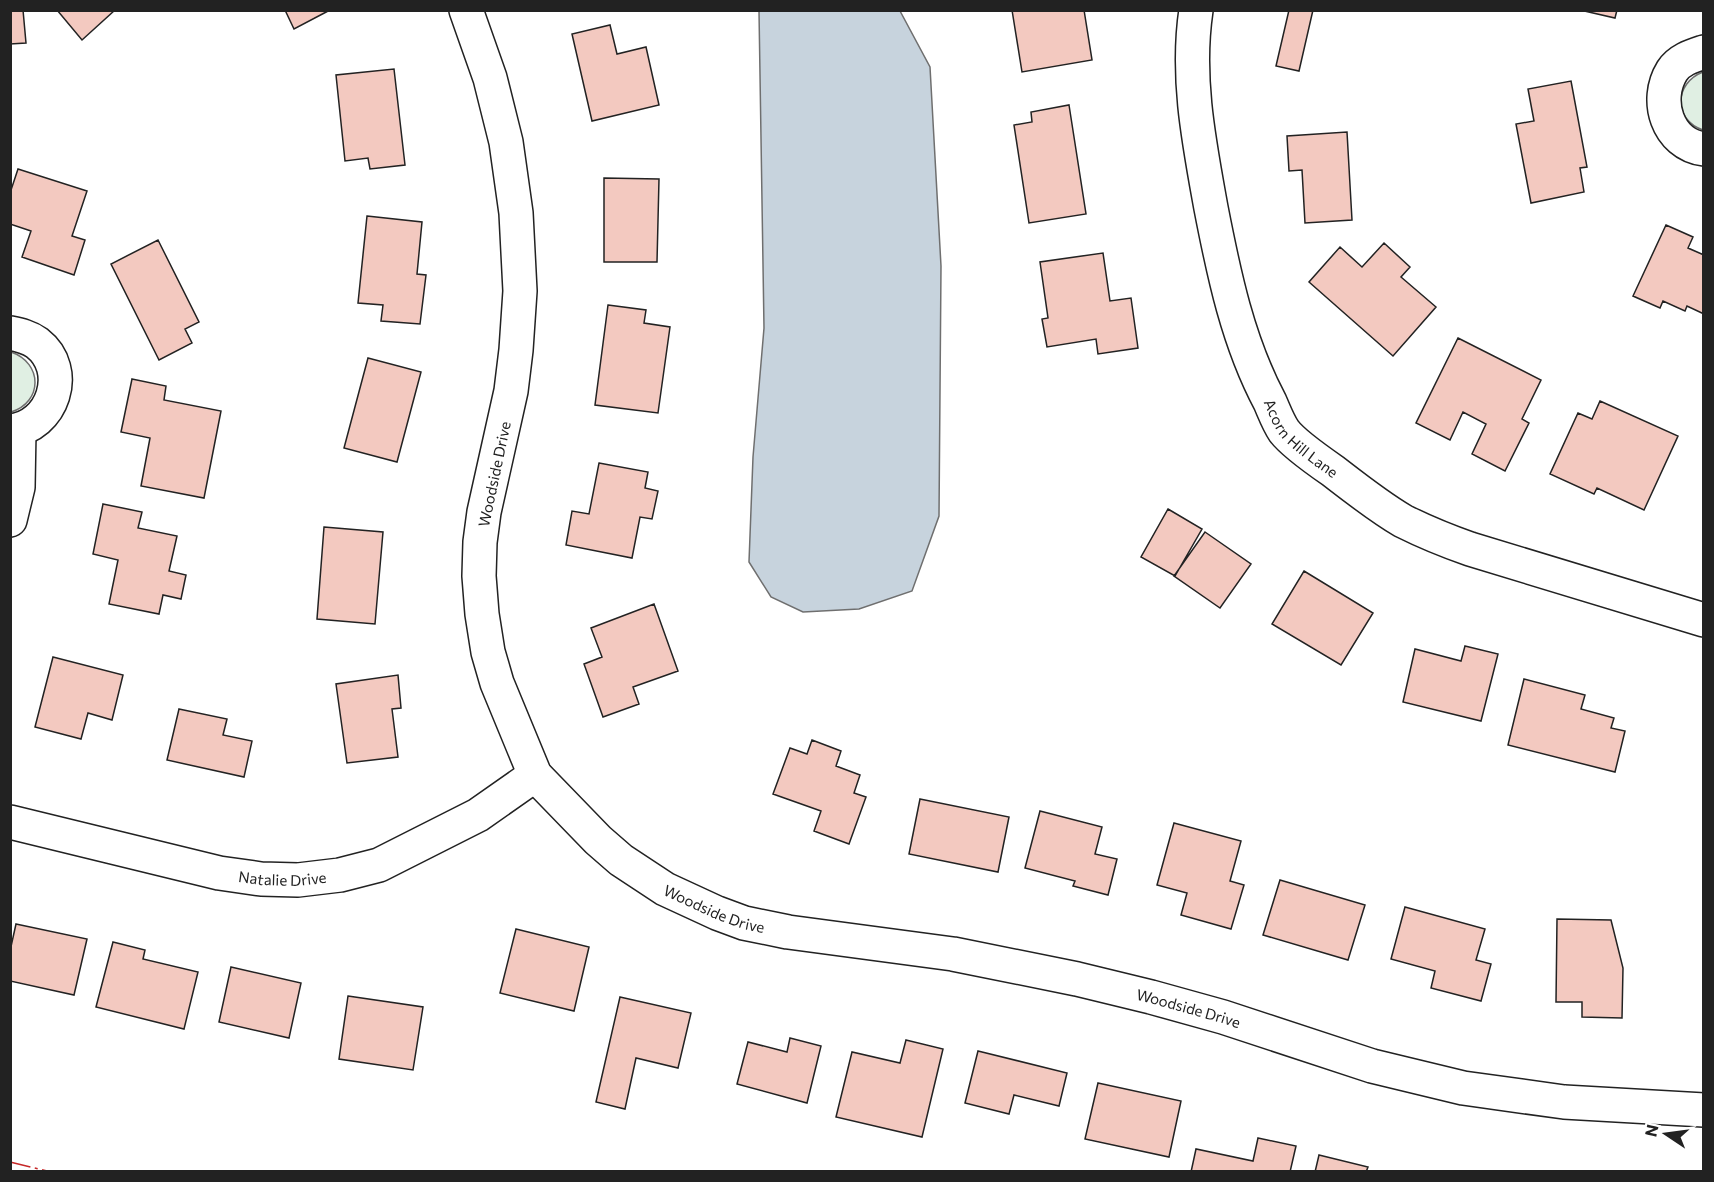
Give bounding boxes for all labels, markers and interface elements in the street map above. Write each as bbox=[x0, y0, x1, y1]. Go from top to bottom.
street label: Acorn Hill Lane bbox=[1261, 396, 1342, 481]
street label: Woodside Drive bbox=[474, 420, 514, 528]
street label: Natalie Drive bbox=[237, 867, 327, 889]
street label: Woodside Drive bbox=[661, 881, 766, 936]
street label: Woodside Drive bbox=[1135, 985, 1243, 1031]
north arrow bbox=[1636, 1104, 1696, 1164]
text: N bbox=[1640, 1123, 1662, 1138]

